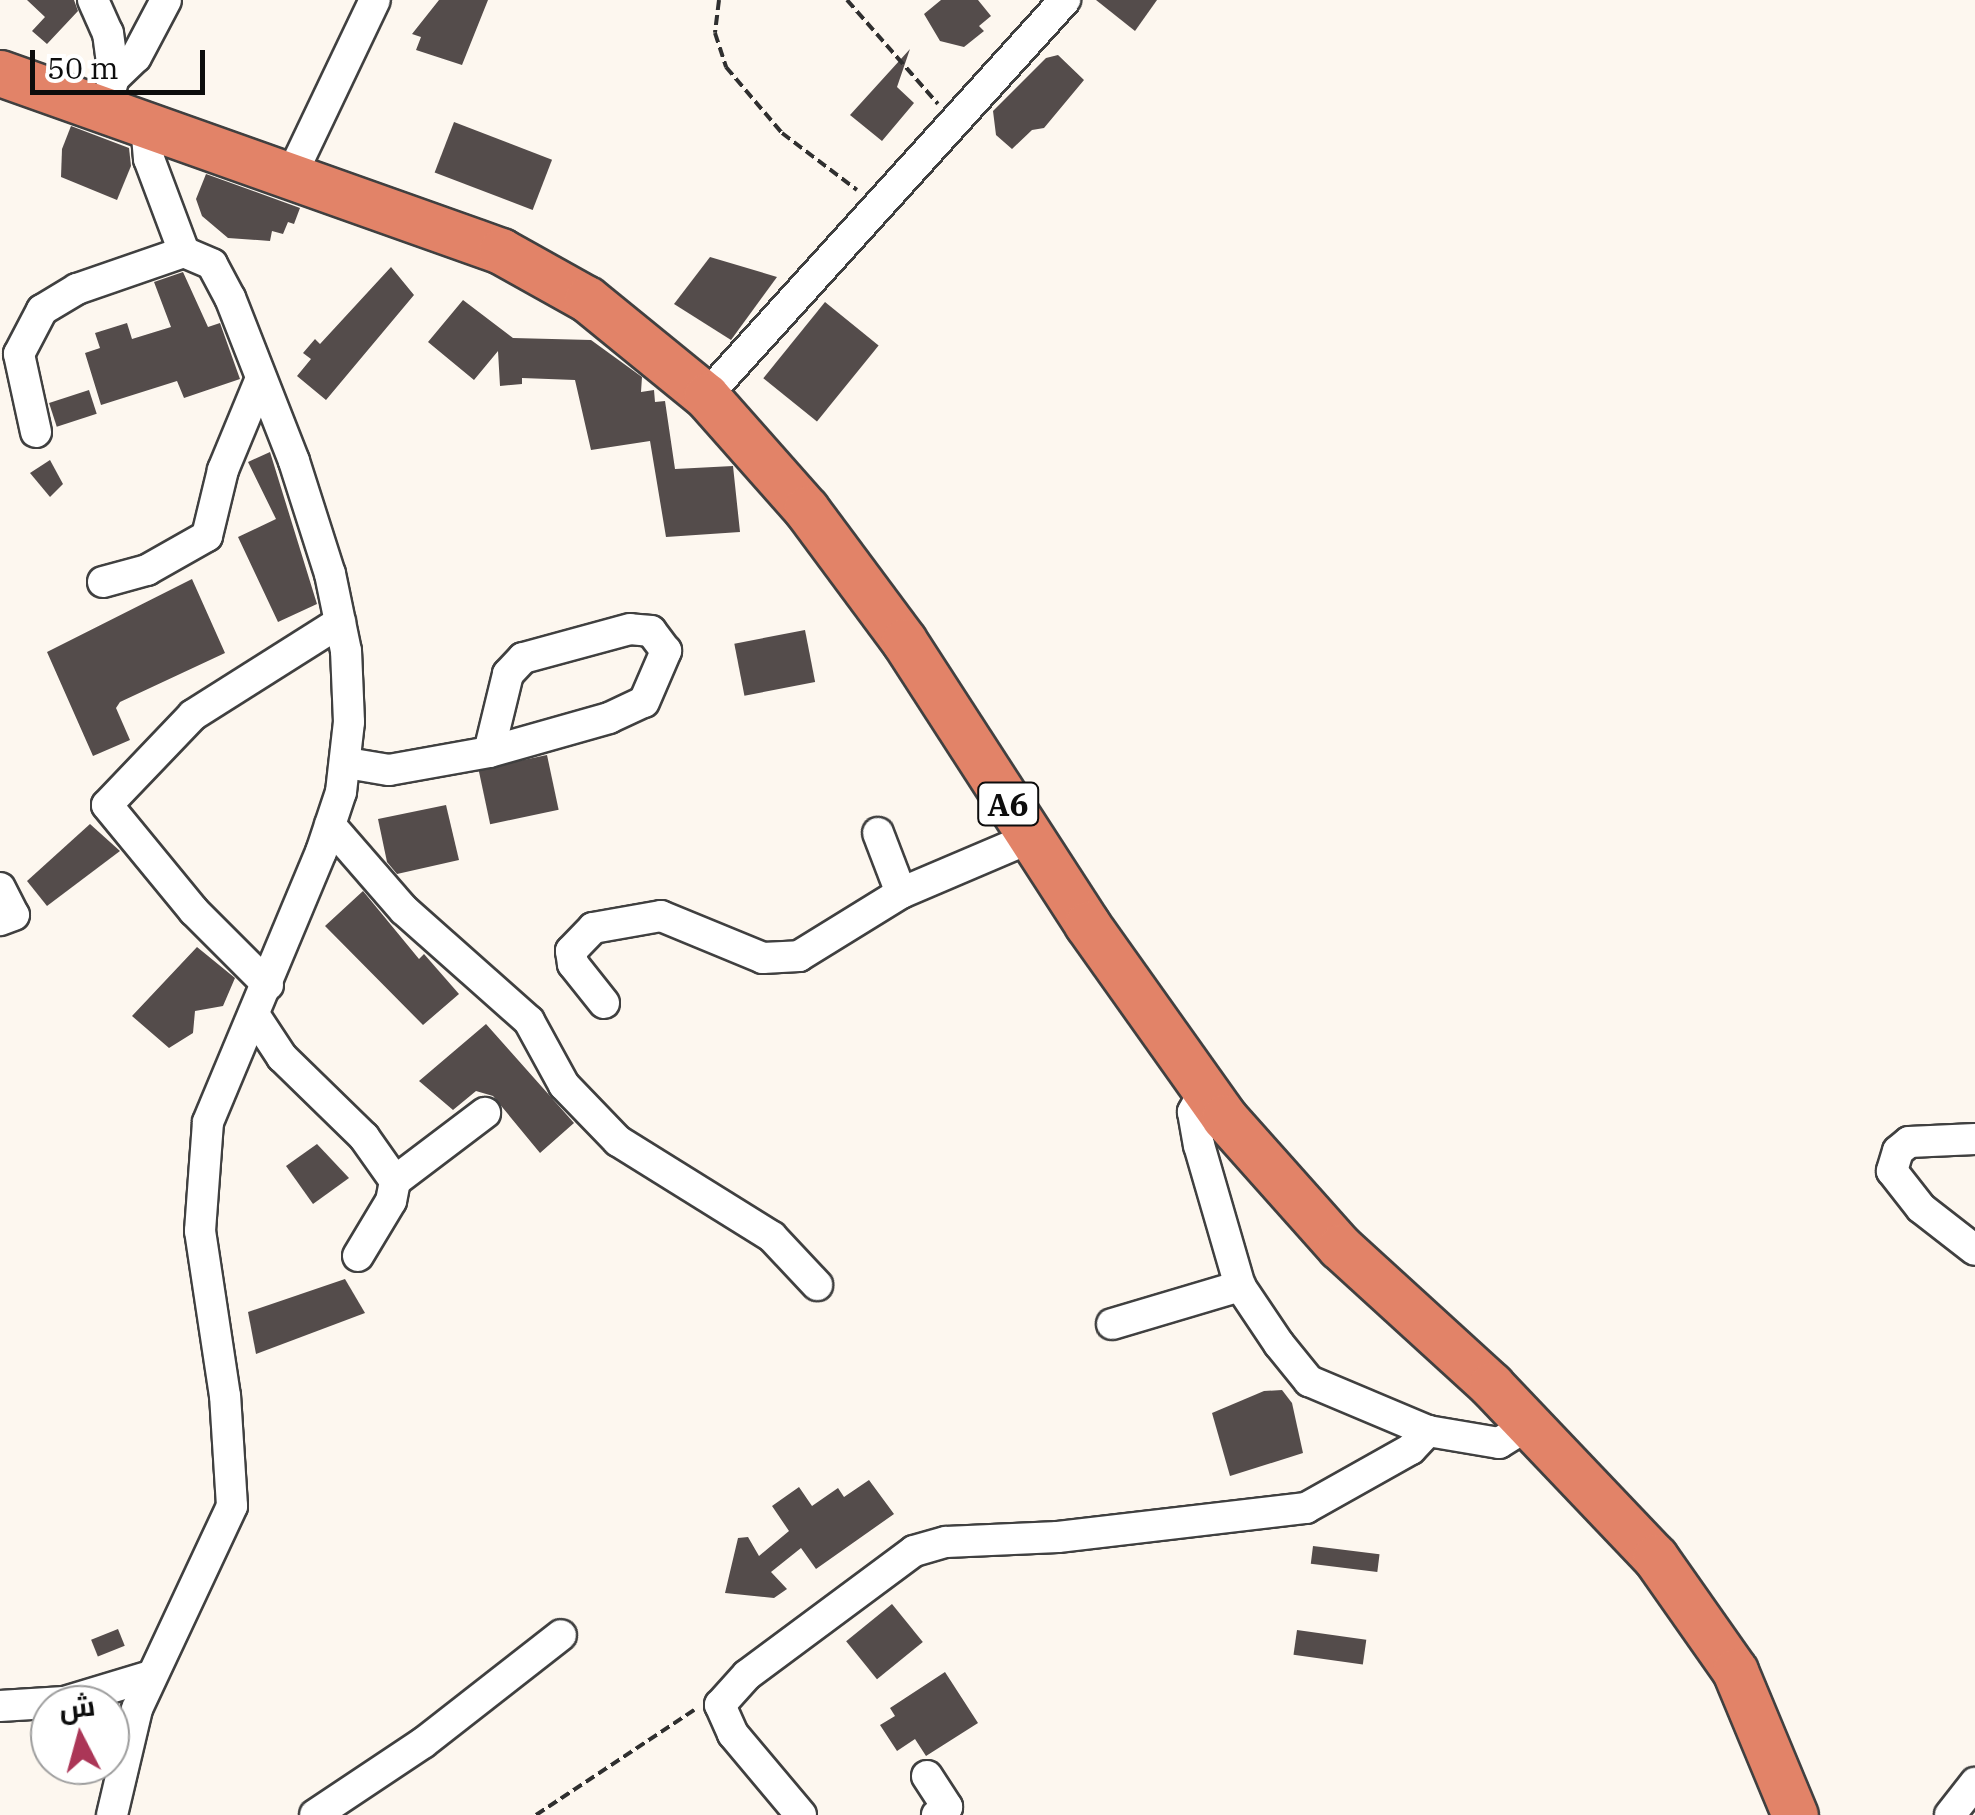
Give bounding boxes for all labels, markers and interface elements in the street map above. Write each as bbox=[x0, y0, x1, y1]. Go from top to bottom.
scale bar bbox=[35, 30, 210, 92]
text: 50 m bbox=[47, 48, 119, 87]
road number: A6 bbox=[976, 777, 1040, 831]
north arrow bbox=[30, 1685, 130, 1785]
text: ش bbox=[57, 1686, 97, 1727]

